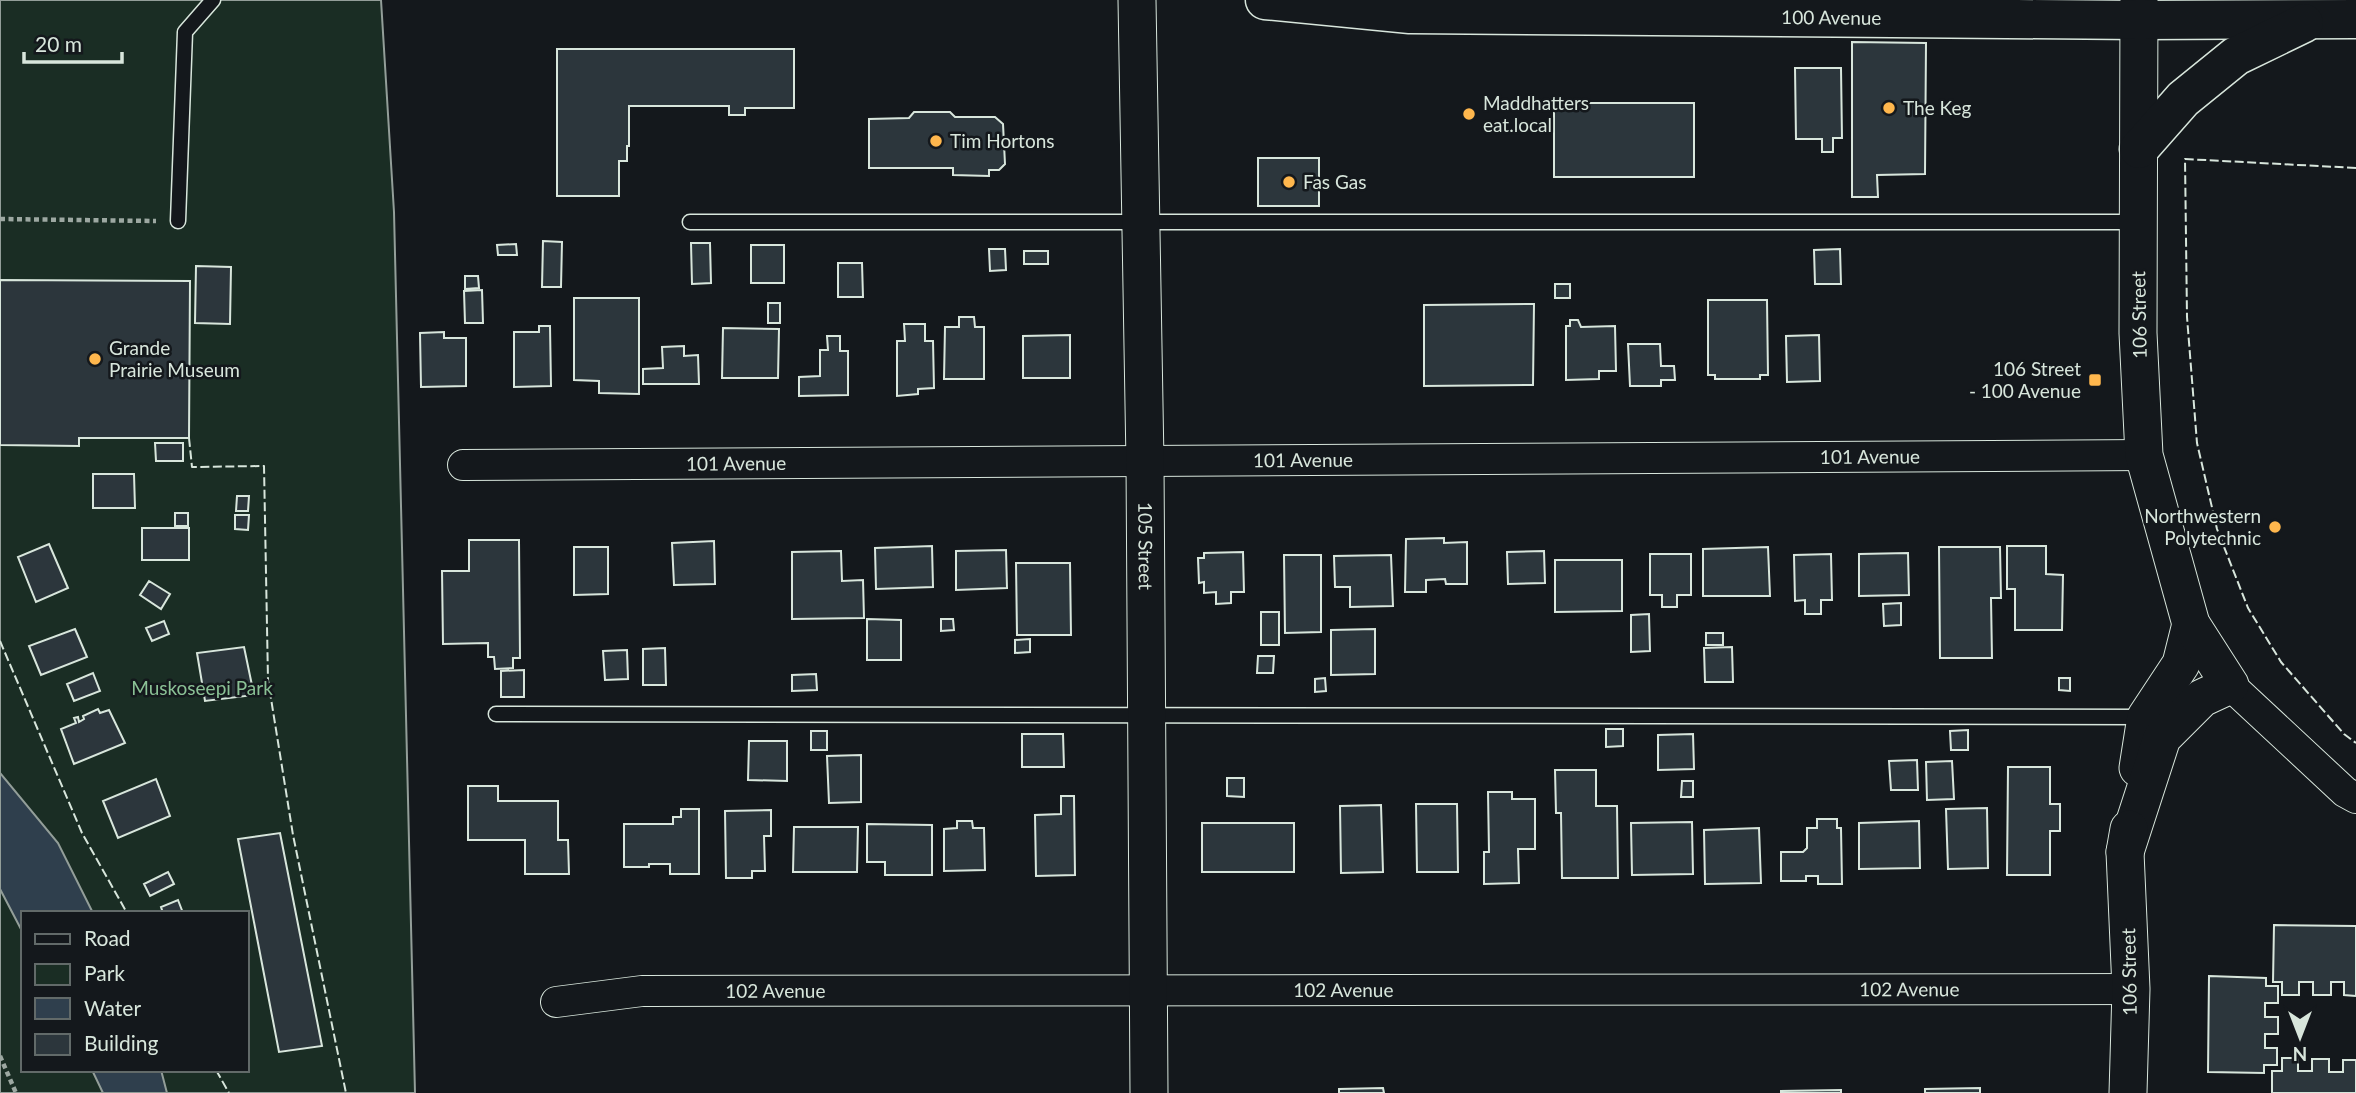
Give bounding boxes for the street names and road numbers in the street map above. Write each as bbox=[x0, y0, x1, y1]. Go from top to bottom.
street label: 100 Avenue bbox=[1781, 5, 1882, 29]
street label: 106 Street bbox=[2126, 271, 2151, 359]
street label: 101 Avenue bbox=[1820, 444, 1920, 468]
street label: 101 Avenue bbox=[1253, 448, 1353, 471]
street label: 101 Avenue bbox=[686, 451, 786, 475]
street label: 105 Street bbox=[1134, 502, 1158, 590]
street label: 106 Street bbox=[2116, 928, 2141, 1016]
street label: 102 Avenue bbox=[1859, 977, 1959, 1000]
street label: 102 Avenue bbox=[1293, 978, 1393, 1001]
street label: 102 Avenue bbox=[725, 979, 825, 1002]

